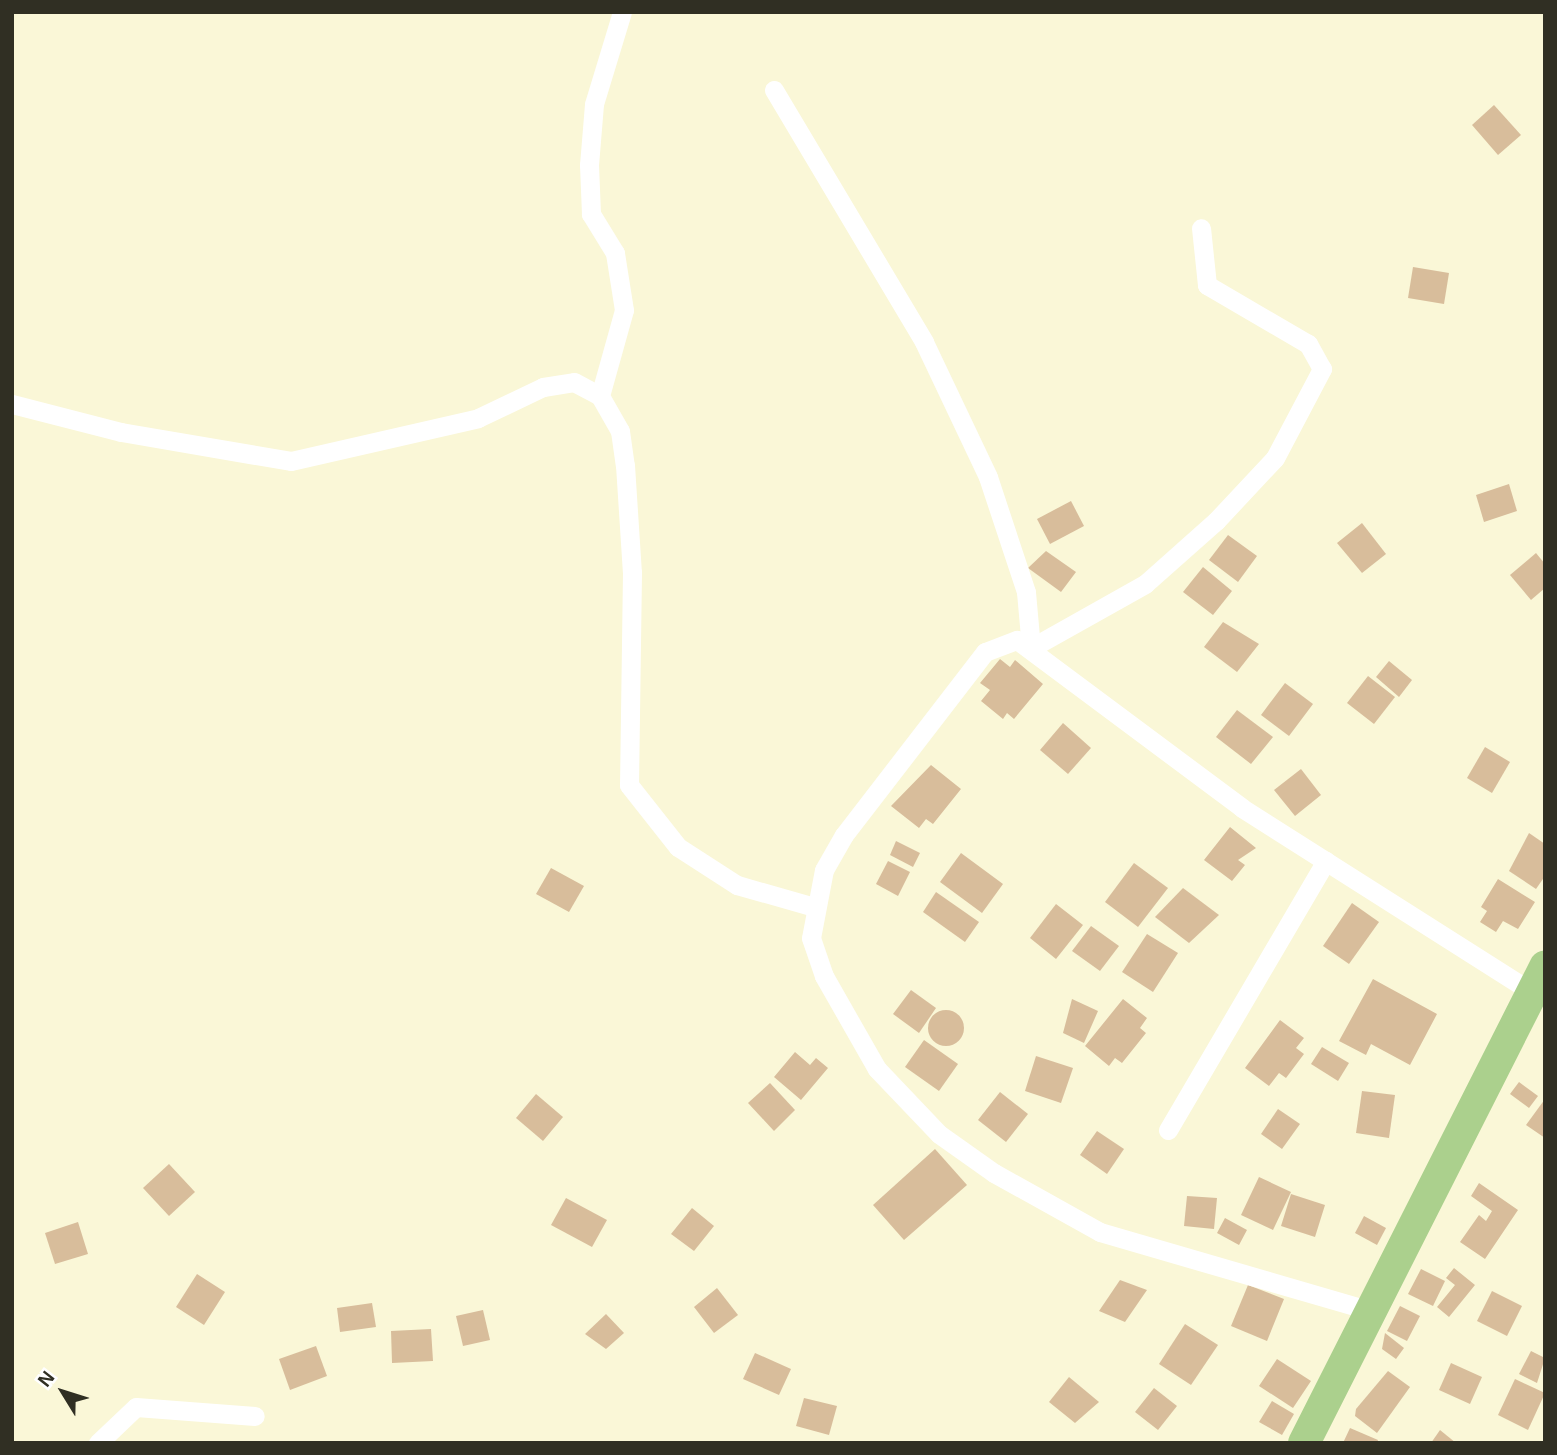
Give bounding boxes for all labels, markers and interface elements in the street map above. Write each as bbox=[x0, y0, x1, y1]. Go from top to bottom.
north arrow bbox=[28, 1357, 98, 1427]
text: N bbox=[34, 1367, 59, 1391]

